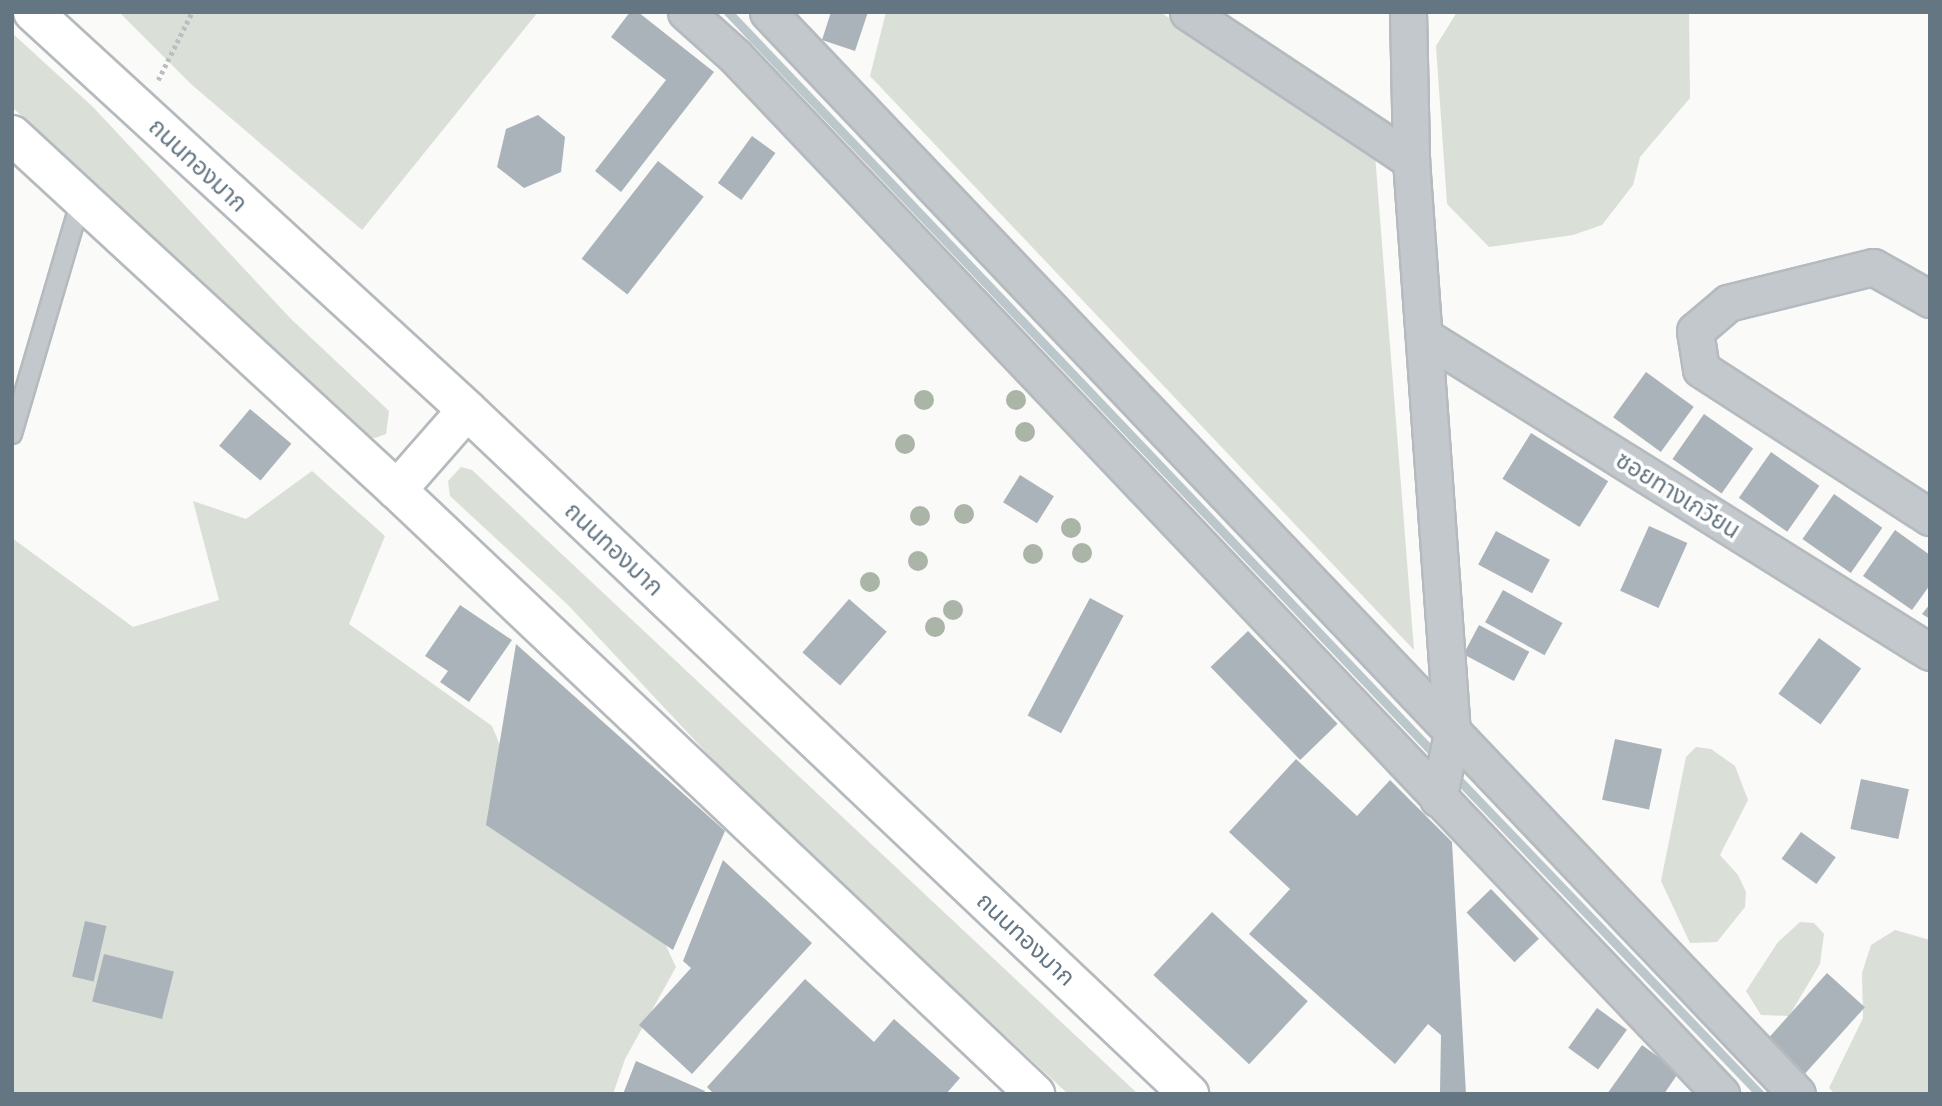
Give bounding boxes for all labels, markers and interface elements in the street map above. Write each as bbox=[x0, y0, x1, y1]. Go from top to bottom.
street label: ถนนทองมาก bbox=[143, 112, 253, 218]
street label: ซอยทางเกวียน bbox=[1611, 445, 1745, 545]
street label: ถนนทองมาก bbox=[559, 496, 669, 602]
street label: ถนนทองมาก bbox=[971, 886, 1081, 992]

